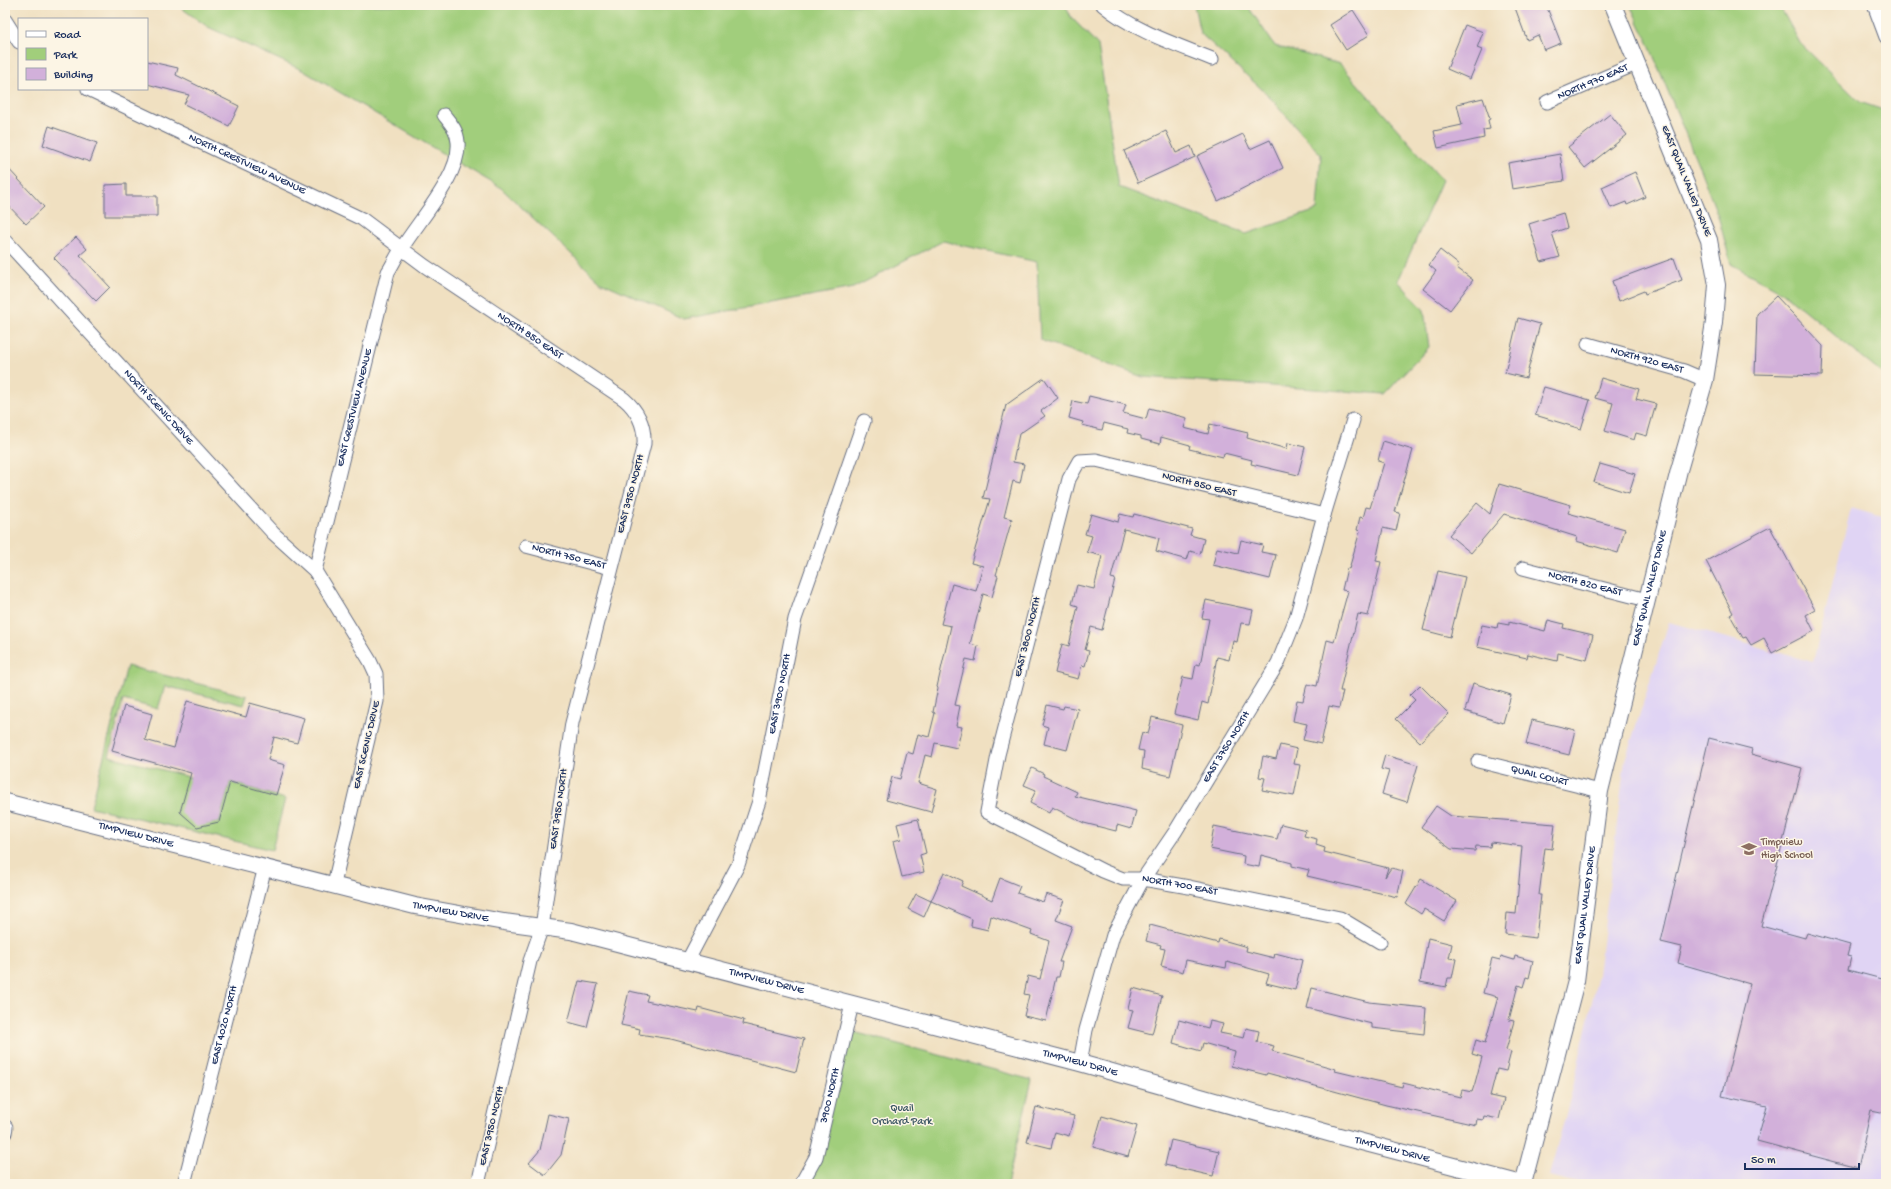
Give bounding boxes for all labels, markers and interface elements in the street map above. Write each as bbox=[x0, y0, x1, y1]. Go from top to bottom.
legend bbox=[18, 18, 148, 90]
text: Road bbox=[54, 29, 81, 43]
text: Park bbox=[53, 49, 79, 63]
street label: NORTH 970 EAST bbox=[1556, 62, 1631, 103]
text: Building bbox=[53, 69, 93, 83]
street label: EAST QUAIL VALLEY DRIVE bbox=[1658, 124, 1714, 239]
street label: NORTH CRESTVIEW AVENUE bbox=[187, 132, 308, 198]
street label: NORTH 850 EAST bbox=[495, 310, 565, 363]
street label: NORTH 920 EAST bbox=[1609, 345, 1685, 377]
street label: EAST CRESTVIEW AVENUE bbox=[335, 347, 375, 468]
street label: NORTH SCENIC DRIVE bbox=[121, 367, 196, 448]
street label: EAST 3950 NORTH bbox=[615, 453, 647, 535]
street label: NORTH 850 EAST bbox=[1161, 470, 1238, 500]
street label: EAST QUAIL VALLEY DRIVE bbox=[1630, 528, 1670, 647]
street label: NORTH 750 EAST bbox=[530, 542, 608, 573]
street label: NORTH 820 EAST bbox=[1547, 569, 1624, 599]
street label: EAST 3800 NORTH bbox=[1012, 595, 1044, 678]
street label: EAST 3900 NORTH bbox=[766, 652, 794, 735]
street label: EAST SCENIC DRIVE bbox=[351, 699, 383, 790]
street label: EAST 3750 NORTH bbox=[1200, 709, 1253, 785]
street label: QUAIL COURT bbox=[1509, 763, 1570, 789]
street label: EAST 3950 NORTH bbox=[547, 767, 571, 850]
street label: TIMPVIEW DRIVE bbox=[96, 820, 176, 851]
place label: Timpview High School bbox=[1760, 837, 1814, 862]
school or university icon: Timpview High School bbox=[1740, 840, 1758, 858]
street label: EAST QUAIL VALLEY DRIVE bbox=[1572, 845, 1599, 965]
street label: NORTH 700 EAST bbox=[1141, 873, 1219, 899]
street label: TIMPVIEW DRIVE bbox=[410, 899, 490, 925]
street label: TIMPVIEW DRIVE bbox=[727, 966, 806, 997]
street label: EAST 4020 NORTH bbox=[209, 984, 241, 1066]
street label: TIMPVIEW DRIVE bbox=[1041, 1047, 1120, 1080]
street label: 3900 NORTH bbox=[818, 1066, 843, 1125]
street label: EAST 3950 NORTH bbox=[477, 1084, 507, 1167]
park label: Quail Orchard Park bbox=[872, 1103, 933, 1128]
street label: TIMPVIEW DRIVE bbox=[1353, 1134, 1432, 1166]
scale bar bbox=[1745, 1145, 1859, 1171]
text: 50 m bbox=[1751, 1154, 1776, 1168]

